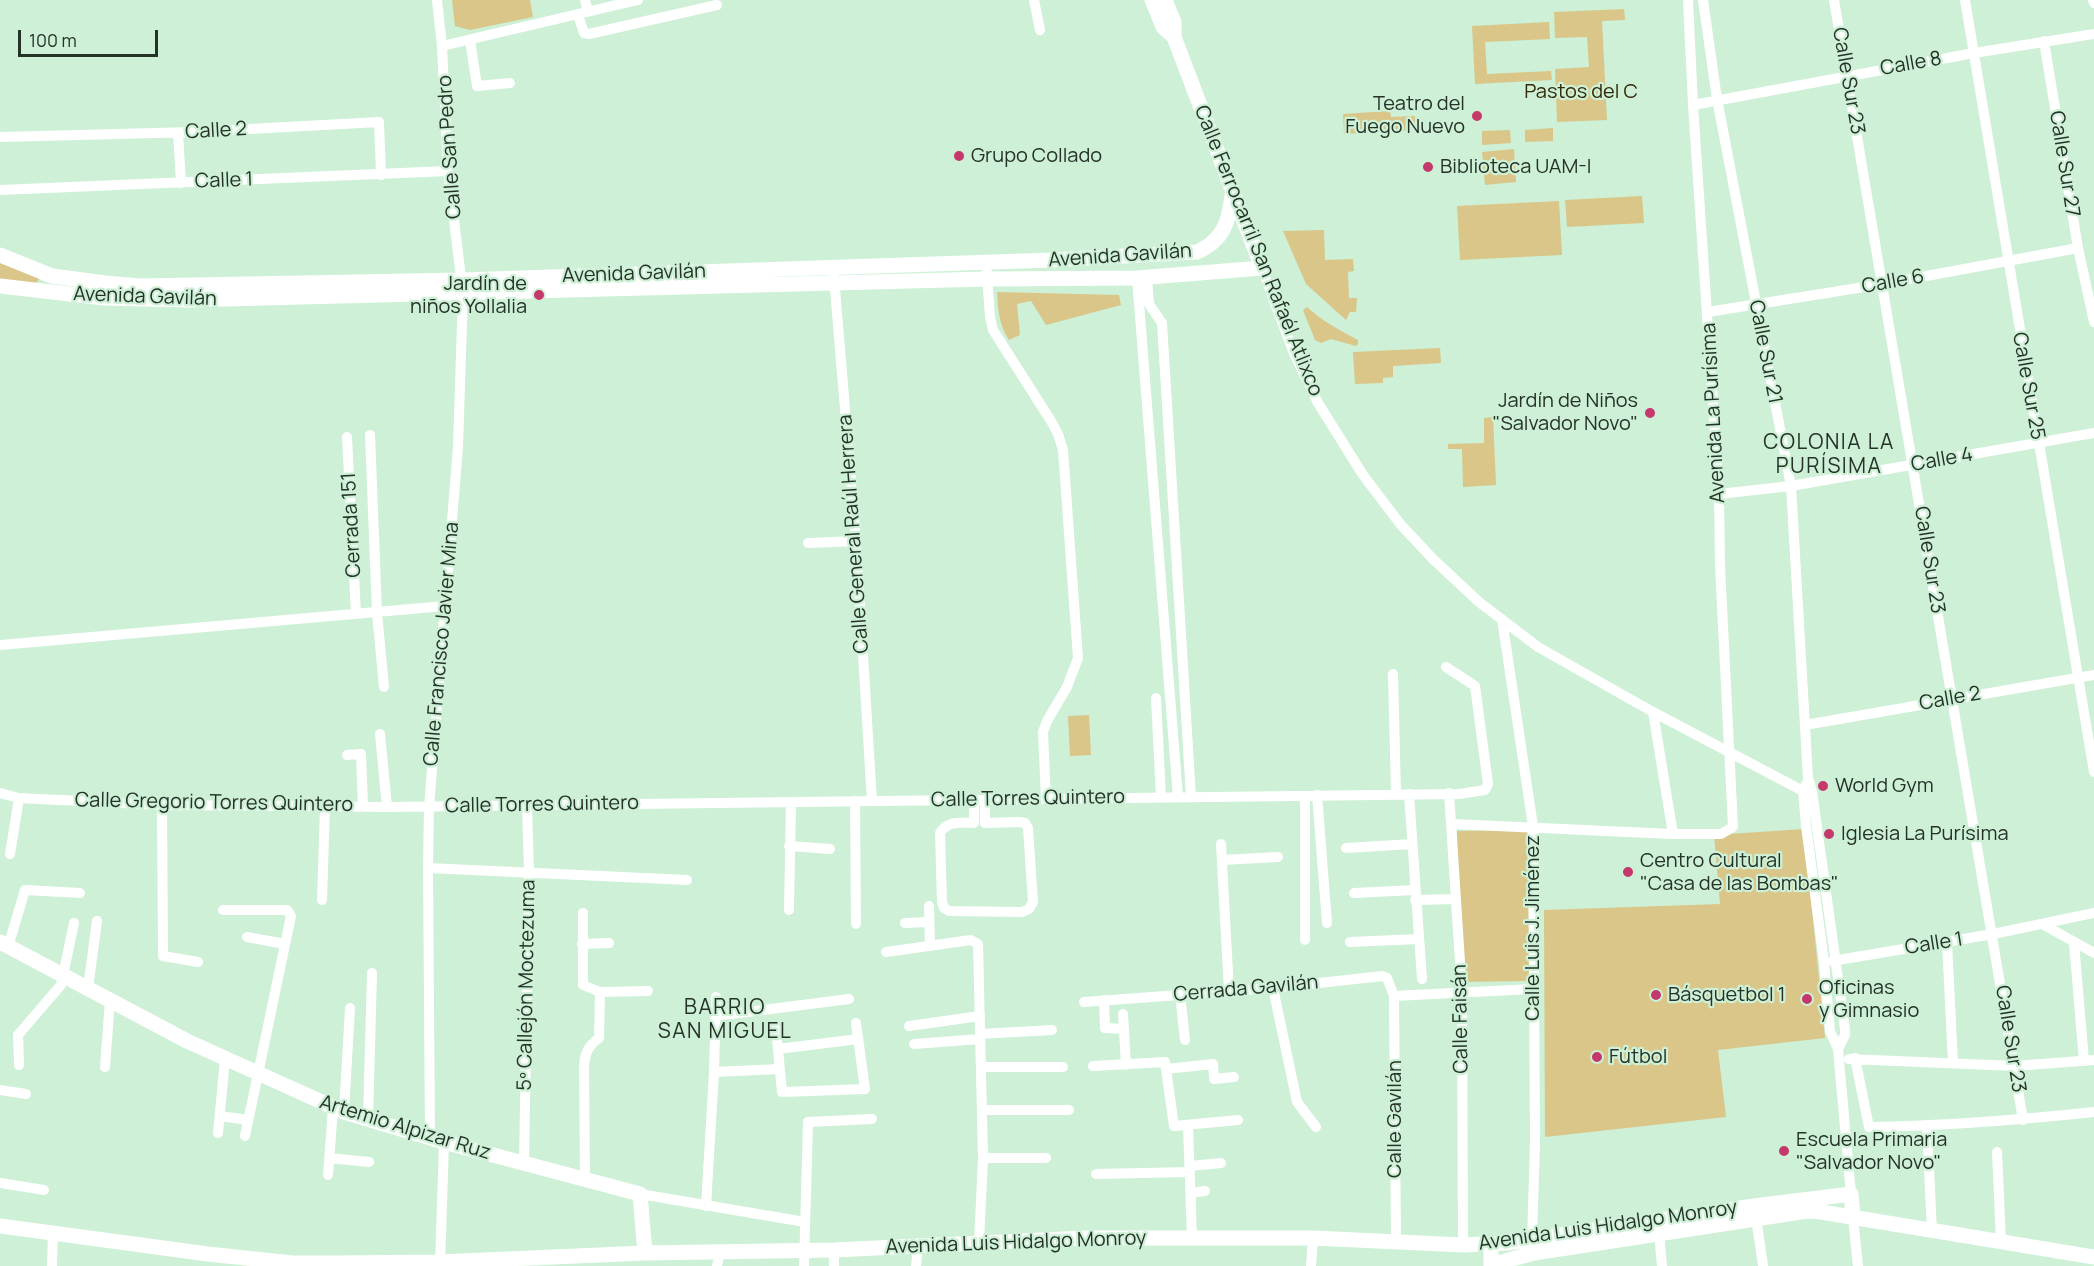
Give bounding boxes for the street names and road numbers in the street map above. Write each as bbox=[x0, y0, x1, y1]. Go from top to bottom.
street label: Calle Sur 23 bbox=[1827, 26, 1869, 136]
street label: Calle 8 bbox=[1878, 47, 1944, 81]
street label: Calle San Pedro bbox=[433, 74, 467, 220]
street label: Calle Ferrocarril San Rafaél Atlixco bbox=[1189, 102, 1327, 400]
street label: Calle Sur 27 bbox=[2044, 109, 2084, 219]
street label: Calle 2 bbox=[184, 117, 248, 145]
street label: Calle 1 bbox=[194, 168, 254, 194]
street label: Avenida Gavilán bbox=[1047, 239, 1193, 273]
street label: Avenida Gavilán bbox=[562, 259, 706, 289]
street label: Calle 6 bbox=[1860, 265, 1926, 299]
street label: Avenida Gavilán bbox=[73, 282, 217, 312]
street label: Calle Sur 21 bbox=[1743, 298, 1787, 406]
street label: Avenida La Purísima bbox=[1697, 322, 1731, 504]
street label: Calle Sur 25 bbox=[2007, 330, 2049, 442]
street label: Calle General Raúl Herrera bbox=[834, 414, 874, 654]
street label: Calle 4 bbox=[1909, 443, 1975, 477]
street label: Cerrada 151 bbox=[337, 472, 367, 578]
street label: Calle Sur 23 bbox=[1909, 505, 1949, 615]
street label: Calle Francisco Javier Mina bbox=[419, 521, 465, 767]
street label: Calle 2 bbox=[1917, 682, 1983, 716]
street label: Calle Torres Quintero bbox=[931, 785, 1125, 813]
street label: Calle Gregorio Torres Quintero bbox=[75, 789, 353, 817]
street label: Calle Torres Quintero bbox=[445, 791, 639, 819]
street label: Calle Luis J. Jiménez bbox=[1521, 835, 1545, 1021]
street label: 5º Callejón Moctezuma bbox=[513, 879, 541, 1091]
street label: Calle 1 bbox=[1903, 928, 1965, 960]
street label: Calle Faisán bbox=[1448, 964, 1474, 1074]
street label: Cerrada Gavilán bbox=[1173, 971, 1319, 1007]
street label: Calle Sur 23 bbox=[1990, 984, 2030, 1094]
street label: Calle Gavilán bbox=[1383, 1060, 1407, 1178]
street label: Artemio Alpizar Ruz bbox=[317, 1091, 493, 1165]
street label: Avenida Luis Hidalgo Monroy bbox=[1477, 1196, 1739, 1256]
street label: Avenida Luis Hidalgo Monroy bbox=[885, 1226, 1147, 1260]

